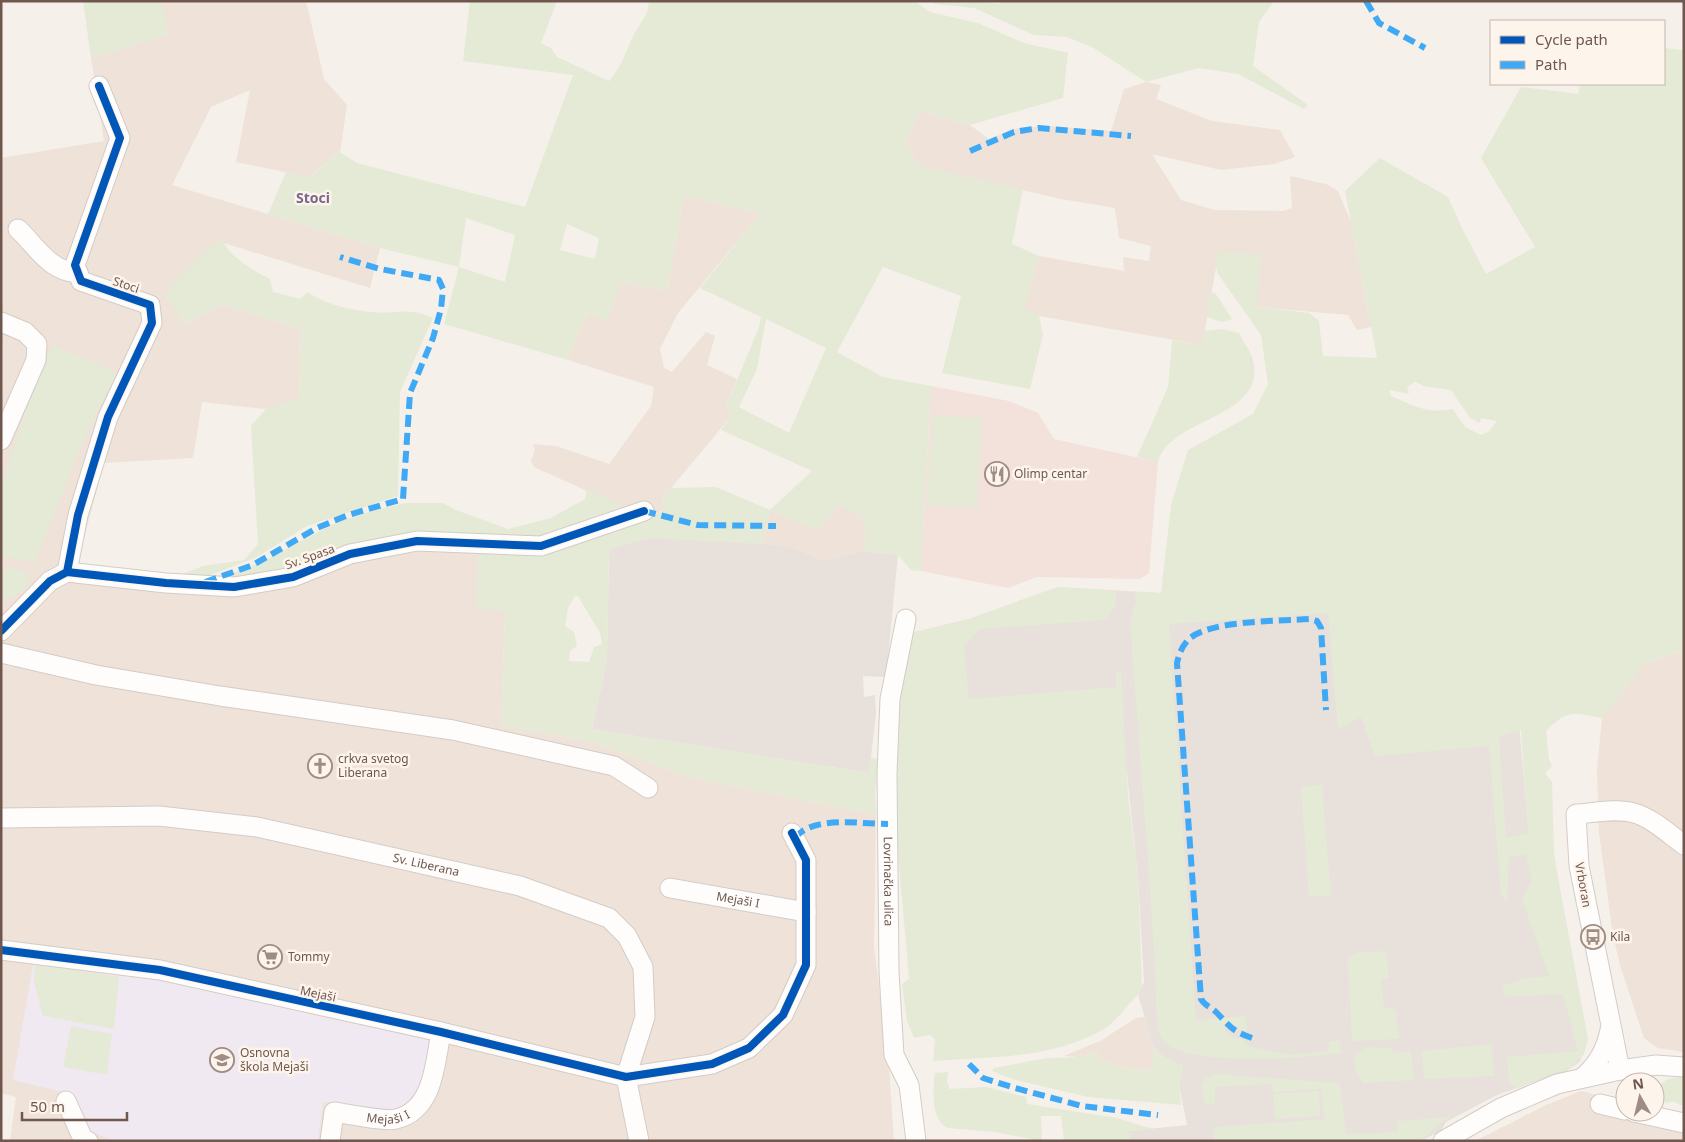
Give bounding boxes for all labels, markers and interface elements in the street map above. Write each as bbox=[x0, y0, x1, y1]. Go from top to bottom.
legend bbox=[1490, 20, 1665, 85]
text: Cycle path bbox=[1535, 29, 1608, 49]
text: Path bbox=[1535, 54, 1567, 74]
district label: Stoci bbox=[296, 188, 330, 207]
street label: Stoci bbox=[111, 272, 142, 297]
restaurant icon: Olimp centar bbox=[984, 461, 1010, 487]
place label: Olimp centar bbox=[1014, 465, 1087, 482]
street label: Sv. Spasa bbox=[283, 540, 337, 573]
place label: crkva svetog Liberana bbox=[338, 750, 409, 781]
church icon: crkva svetog Liberana bbox=[307, 753, 333, 779]
street label: Lovrinačka ulica bbox=[880, 836, 898, 926]
street label: Sv. Liberana bbox=[391, 849, 461, 880]
street label: Vrboran bbox=[1571, 861, 1596, 909]
street label: Mejaši I bbox=[715, 887, 761, 912]
bus stop icon: Kila bbox=[1580, 924, 1606, 950]
place label: Kila bbox=[1610, 928, 1630, 945]
supermarket icon: Tommy bbox=[257, 944, 283, 970]
place label: Tommy bbox=[288, 948, 331, 965]
street label: Mejaši bbox=[299, 981, 338, 1006]
place label: Osnovna škola Mejaši bbox=[240, 1044, 309, 1075]
school or university icon: Osnovna škola Mejaši bbox=[209, 1047, 235, 1073]
north arrow bbox=[1615, 1072, 1665, 1122]
text: N bbox=[1631, 1073, 1645, 1094]
scale bar bbox=[22, 1090, 128, 1122]
text: 50 m bbox=[30, 1096, 65, 1116]
street label: Mejaši I bbox=[365, 1106, 413, 1128]

